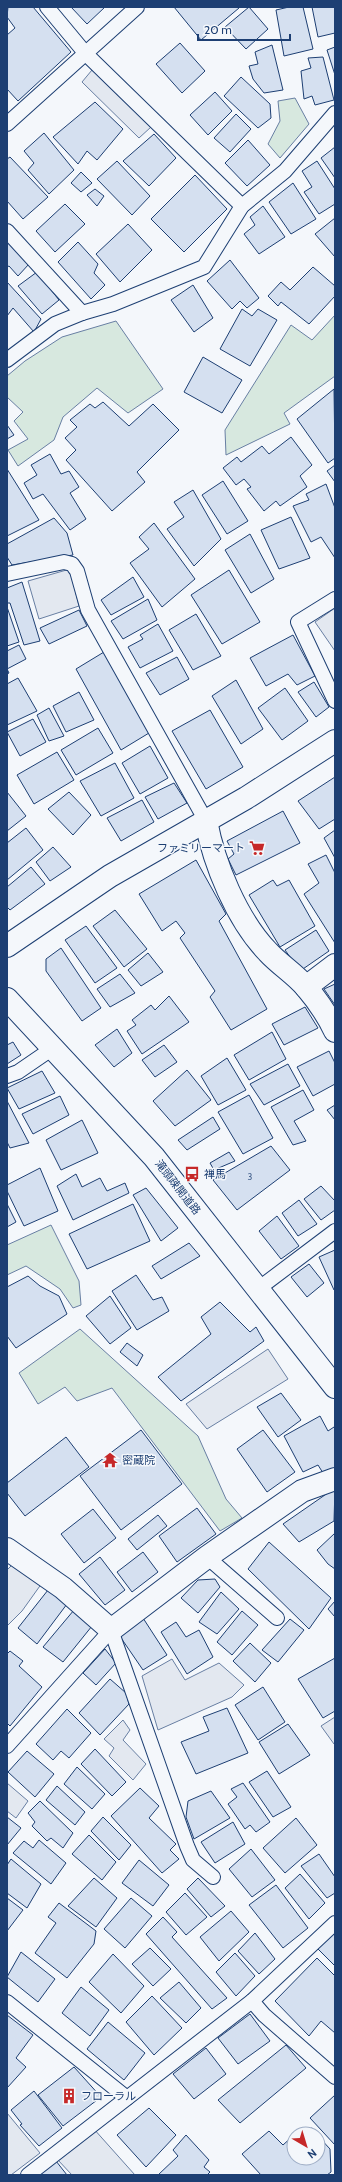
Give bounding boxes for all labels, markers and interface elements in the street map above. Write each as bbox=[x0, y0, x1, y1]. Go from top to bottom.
scale bar bbox=[198, 16, 290, 42]
text: 20 m bbox=[204, 22, 232, 37]
supermarket icon: ファミリーマート bbox=[248, 839, 266, 857]
place label: ファミリーマート bbox=[157, 841, 245, 855]
street label: 滝頭疎開道路 bbox=[152, 1157, 204, 1217]
bus stop icon: 禅馬 bbox=[183, 1165, 201, 1183]
place label: 禅馬 bbox=[204, 1167, 226, 1181]
house number: 3 bbox=[248, 1171, 253, 1182]
temple icon: 密蔵院 bbox=[101, 1451, 119, 1469]
place label: 密蔵院 bbox=[122, 1453, 155, 1467]
building icon: フローラル bbox=[60, 2087, 78, 2105]
place label: フローラル bbox=[81, 2089, 136, 2103]
north arrow bbox=[286, 2126, 326, 2166]
text: N bbox=[305, 2146, 320, 2162]

